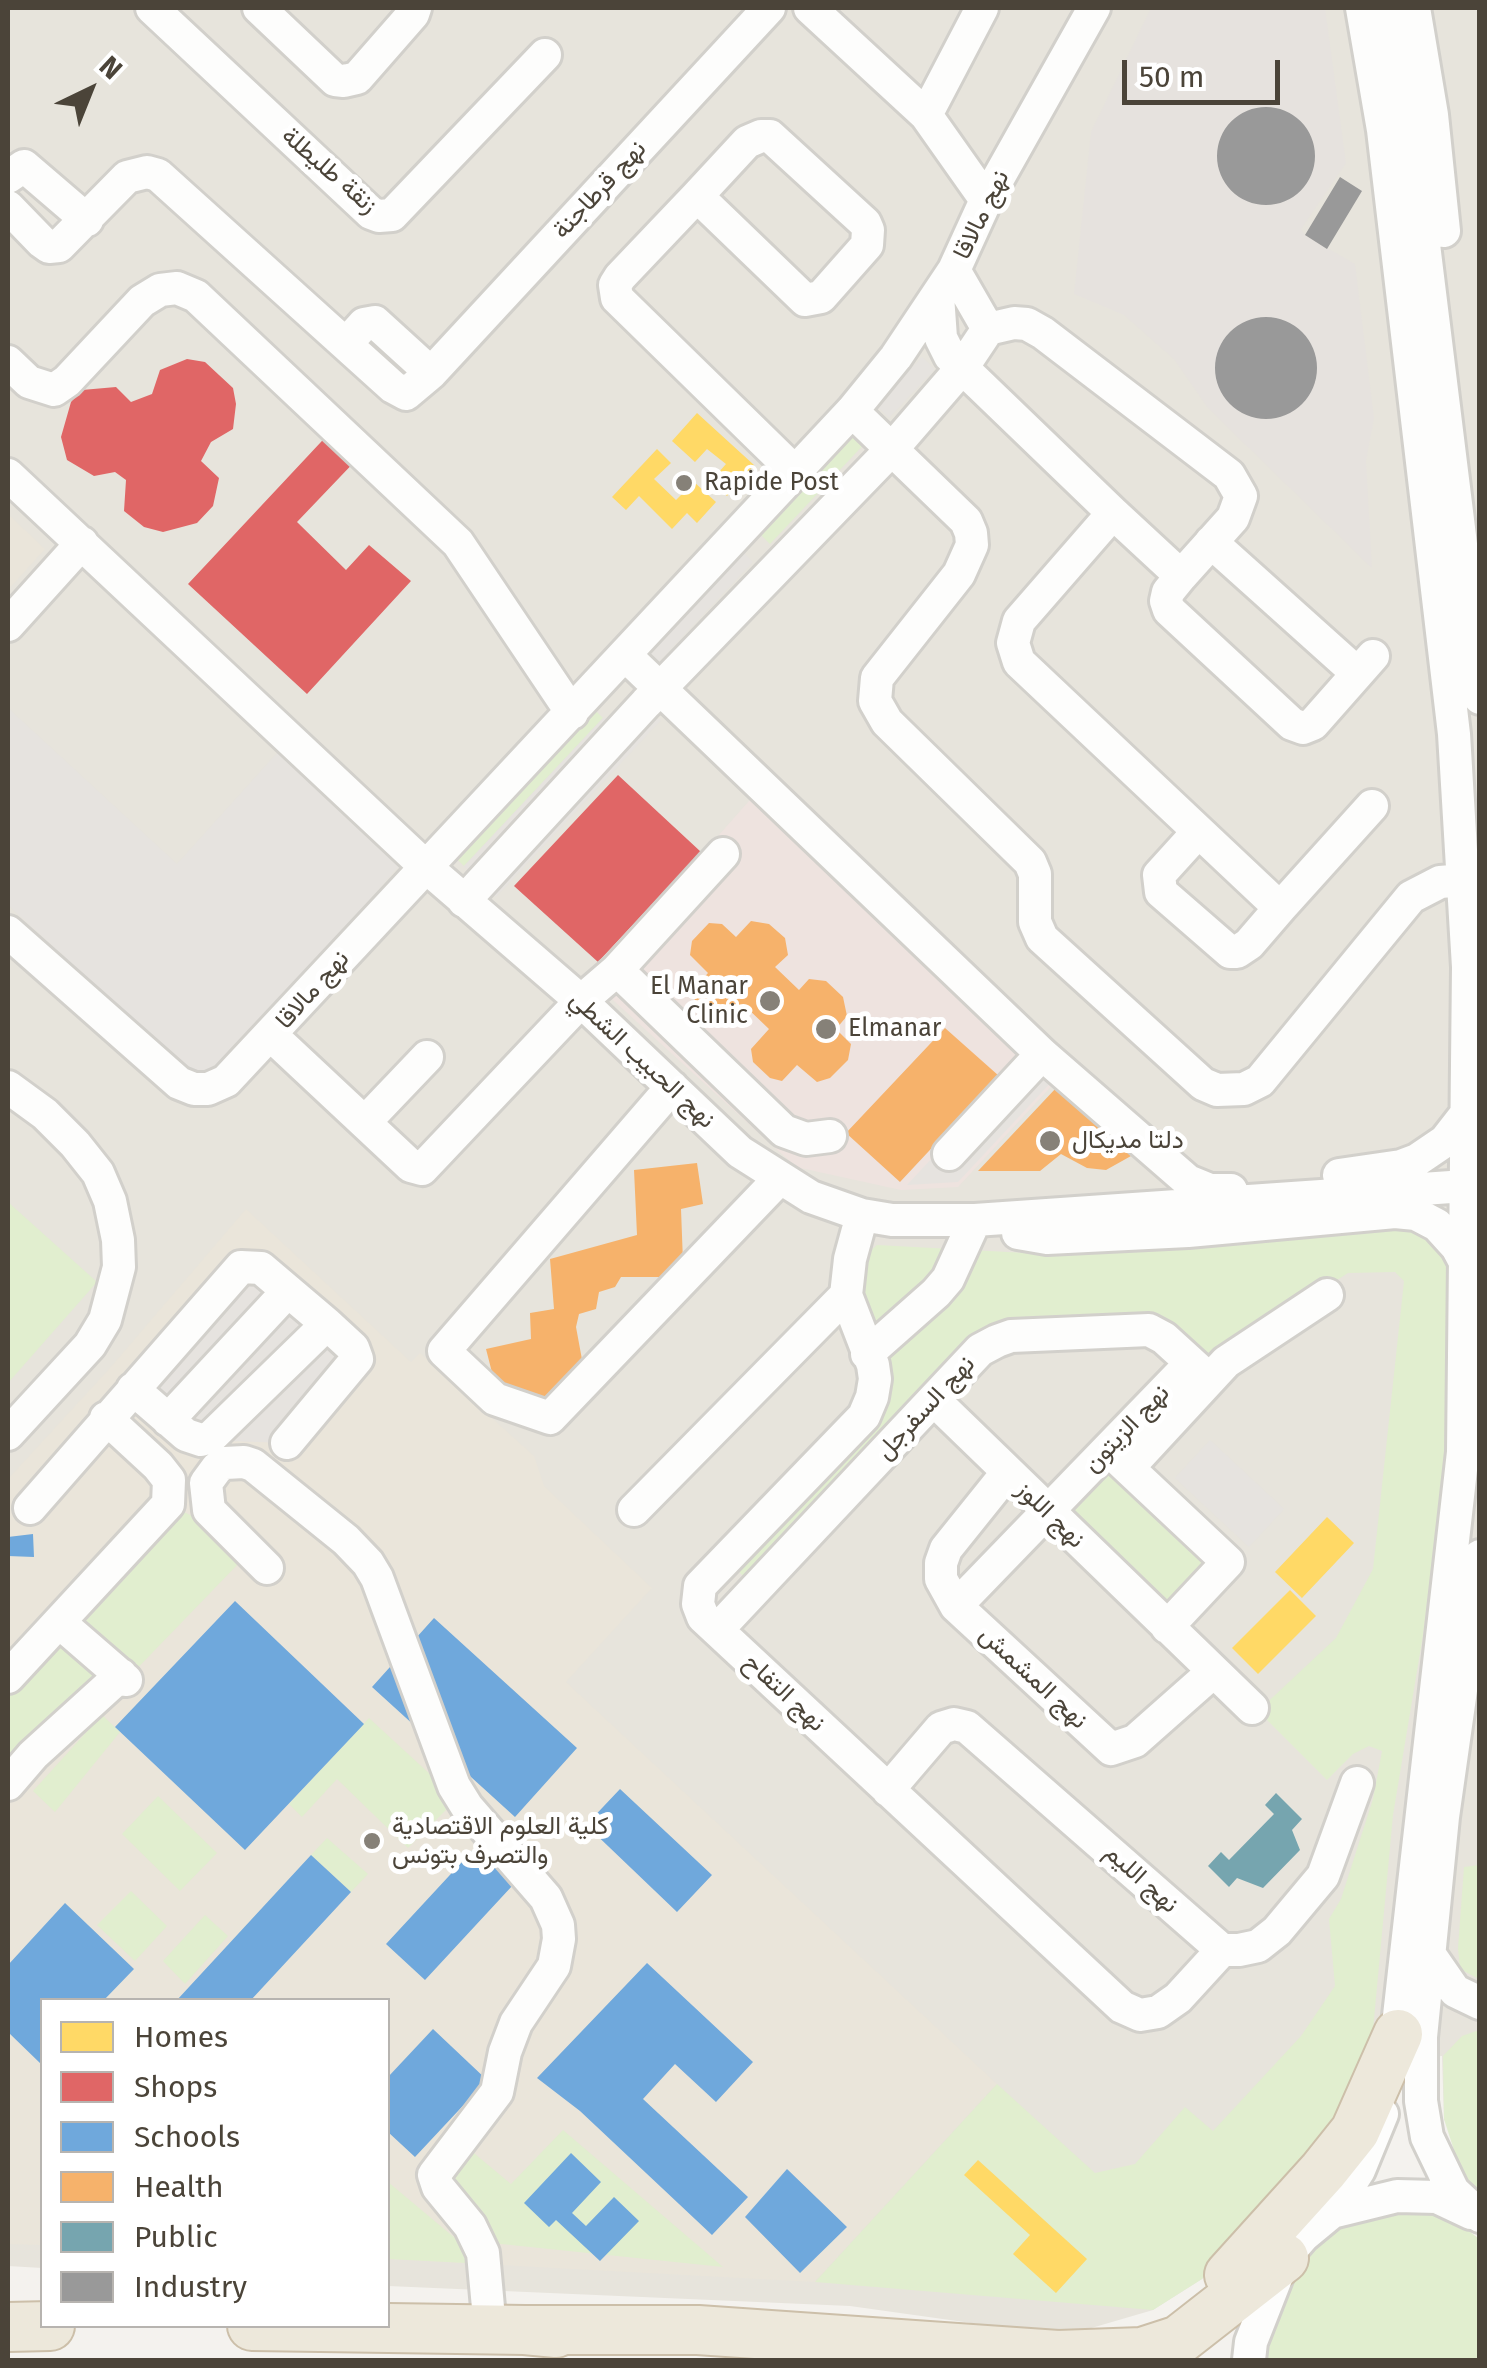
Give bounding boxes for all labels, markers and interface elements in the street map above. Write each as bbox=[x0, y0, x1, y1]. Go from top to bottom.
north arrow bbox=[40, 40, 140, 140]
scale bar bbox=[1127, 40, 1284, 102]
text: N bbox=[93, 49, 129, 86]
text: 50 m bbox=[1139, 59, 1204, 95]
street label: زنقة طليطلة bbox=[275, 121, 383, 221]
street label: نهج قرطاجنة bbox=[547, 135, 653, 245]
street label: نهج مالاقا bbox=[948, 166, 1016, 264]
place label: Rapide Post bbox=[704, 468, 839, 498]
marker: Rapide Post bbox=[673, 472, 695, 494]
street label: نهج مالاقا bbox=[270, 944, 356, 1036]
place label: El Manar Clinic bbox=[650, 972, 748, 1031]
street label: نهج الحبيب الشطي bbox=[563, 985, 721, 1135]
marker: El Manar Clinic bbox=[757, 988, 783, 1014]
place label: Elmanar bbox=[848, 1014, 941, 1044]
marker: Elmanar bbox=[813, 1016, 839, 1042]
place label: دلتا مديكال bbox=[1072, 1126, 1184, 1156]
marker: دلتا مديكال bbox=[1037, 1128, 1063, 1154]
street label: نهج السفرجل bbox=[870, 1350, 982, 1466]
street label: نهج الزيتون bbox=[1078, 1379, 1176, 1479]
street label: نهج اللوز bbox=[1009, 1475, 1091, 1555]
street label: نهج المشمش bbox=[973, 1620, 1093, 1736]
street label: نهج التفاح bbox=[737, 1648, 831, 1738]
place label: كلية العلوم الاقتصادية والتصرف بتونس bbox=[392, 1812, 609, 1871]
marker: كلية العلوم الاقتصادية والتصرف بتونس bbox=[361, 1830, 383, 1852]
street label: نهج الليم bbox=[1098, 1838, 1184, 1920]
legend bbox=[40, 1998, 390, 2328]
text: Homes bbox=[134, 2019, 228, 2055]
text: Shops bbox=[134, 2069, 217, 2105]
text: Schools bbox=[134, 2119, 240, 2155]
text: Health bbox=[134, 2169, 224, 2205]
text: Public bbox=[134, 2219, 218, 2255]
text: Industry bbox=[134, 2269, 247, 2305]

